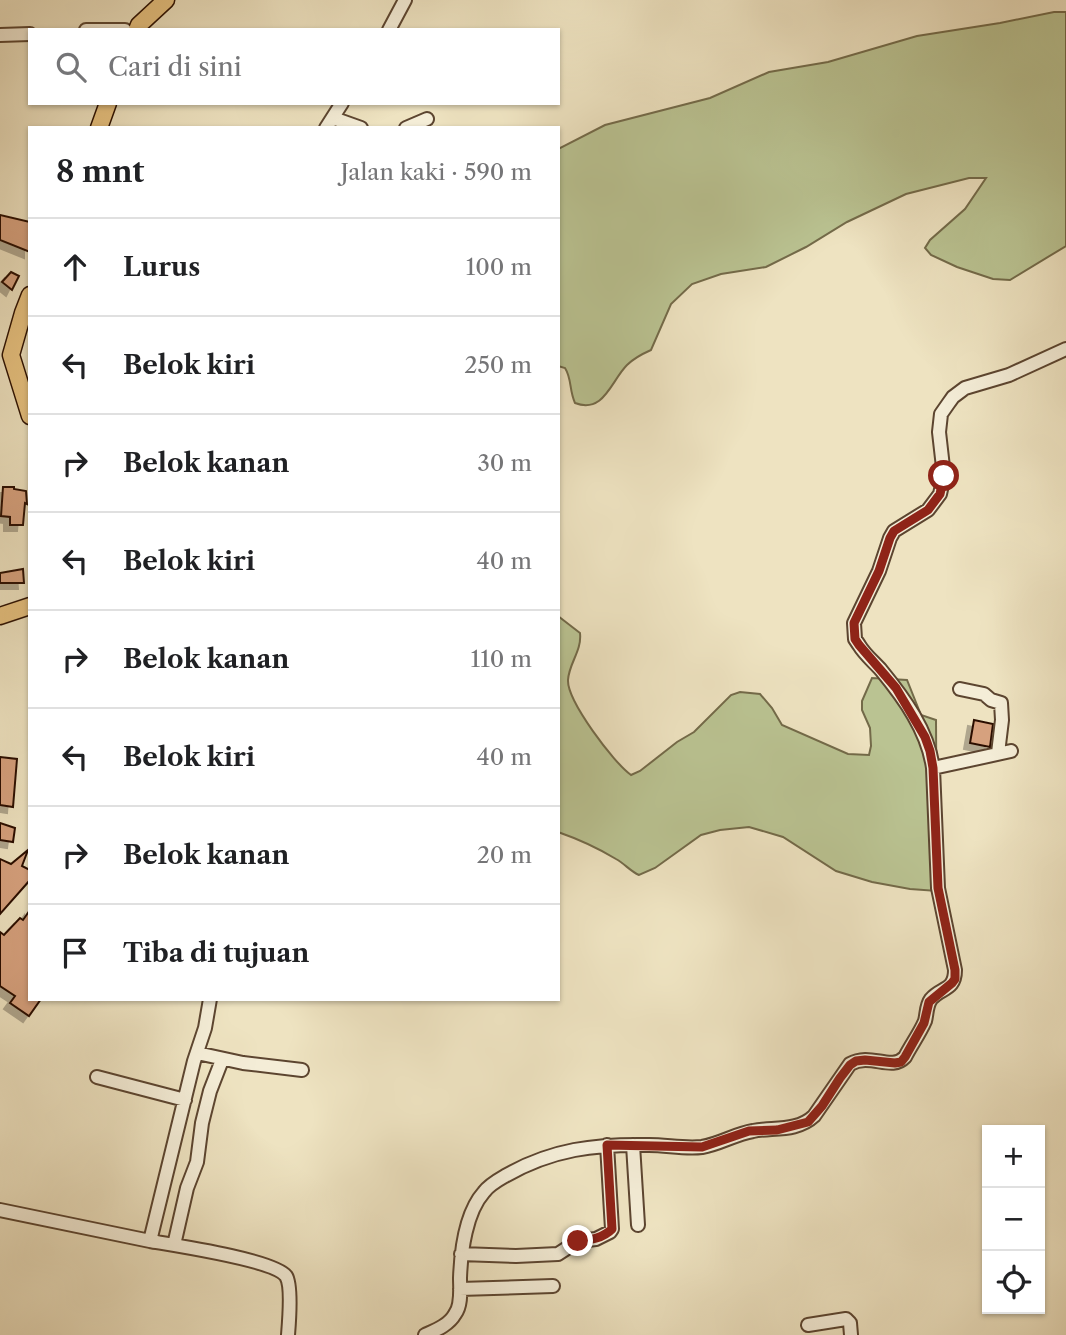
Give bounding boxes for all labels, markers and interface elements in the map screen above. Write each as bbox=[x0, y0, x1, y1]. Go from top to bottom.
search box bbox=[28, 28, 560, 105]
icon: search bbox=[52, 48, 90, 86]
text: Cari di sini bbox=[108, 51, 242, 83]
text: 8 mnt bbox=[56, 153, 144, 190]
text: Jalan kaki · 590 m bbox=[340, 158, 532, 186]
icon: ahead bbox=[56, 248, 94, 286]
text: Lurus bbox=[123, 251, 200, 283]
text: 100 m bbox=[466, 253, 532, 281]
icon: left bbox=[56, 346, 94, 384]
text: Belok kiri bbox=[123, 349, 255, 381]
text: 250 m bbox=[464, 351, 532, 379]
icon: right bbox=[56, 444, 94, 482]
text: Belok kanan bbox=[123, 447, 289, 479]
text: 30 m bbox=[477, 449, 532, 477]
route start bbox=[928, 460, 959, 491]
icon: left bbox=[56, 542, 94, 580]
text: Belok kiri bbox=[123, 545, 255, 577]
text: 40 m bbox=[477, 547, 532, 575]
icon: right bbox=[56, 640, 94, 678]
text: Belok kanan bbox=[123, 643, 289, 675]
text: 110 m bbox=[471, 645, 532, 673]
icon: left bbox=[56, 738, 94, 776]
text: Belok kiri bbox=[123, 741, 255, 773]
text: 40 m bbox=[477, 743, 532, 771]
icon: right bbox=[56, 836, 94, 874]
text: Belok kanan bbox=[123, 839, 289, 871]
text: 20 m bbox=[477, 841, 532, 869]
icon: arrive bbox=[56, 934, 94, 972]
text: Tiba di tujuan bbox=[123, 937, 309, 969]
map controls bbox=[982, 1125, 1045, 1314]
button: + bbox=[982, 1125, 1045, 1188]
button: − bbox=[982, 1188, 1045, 1251]
route end bbox=[562, 1225, 593, 1256]
button: locate bbox=[982, 1251, 1045, 1314]

